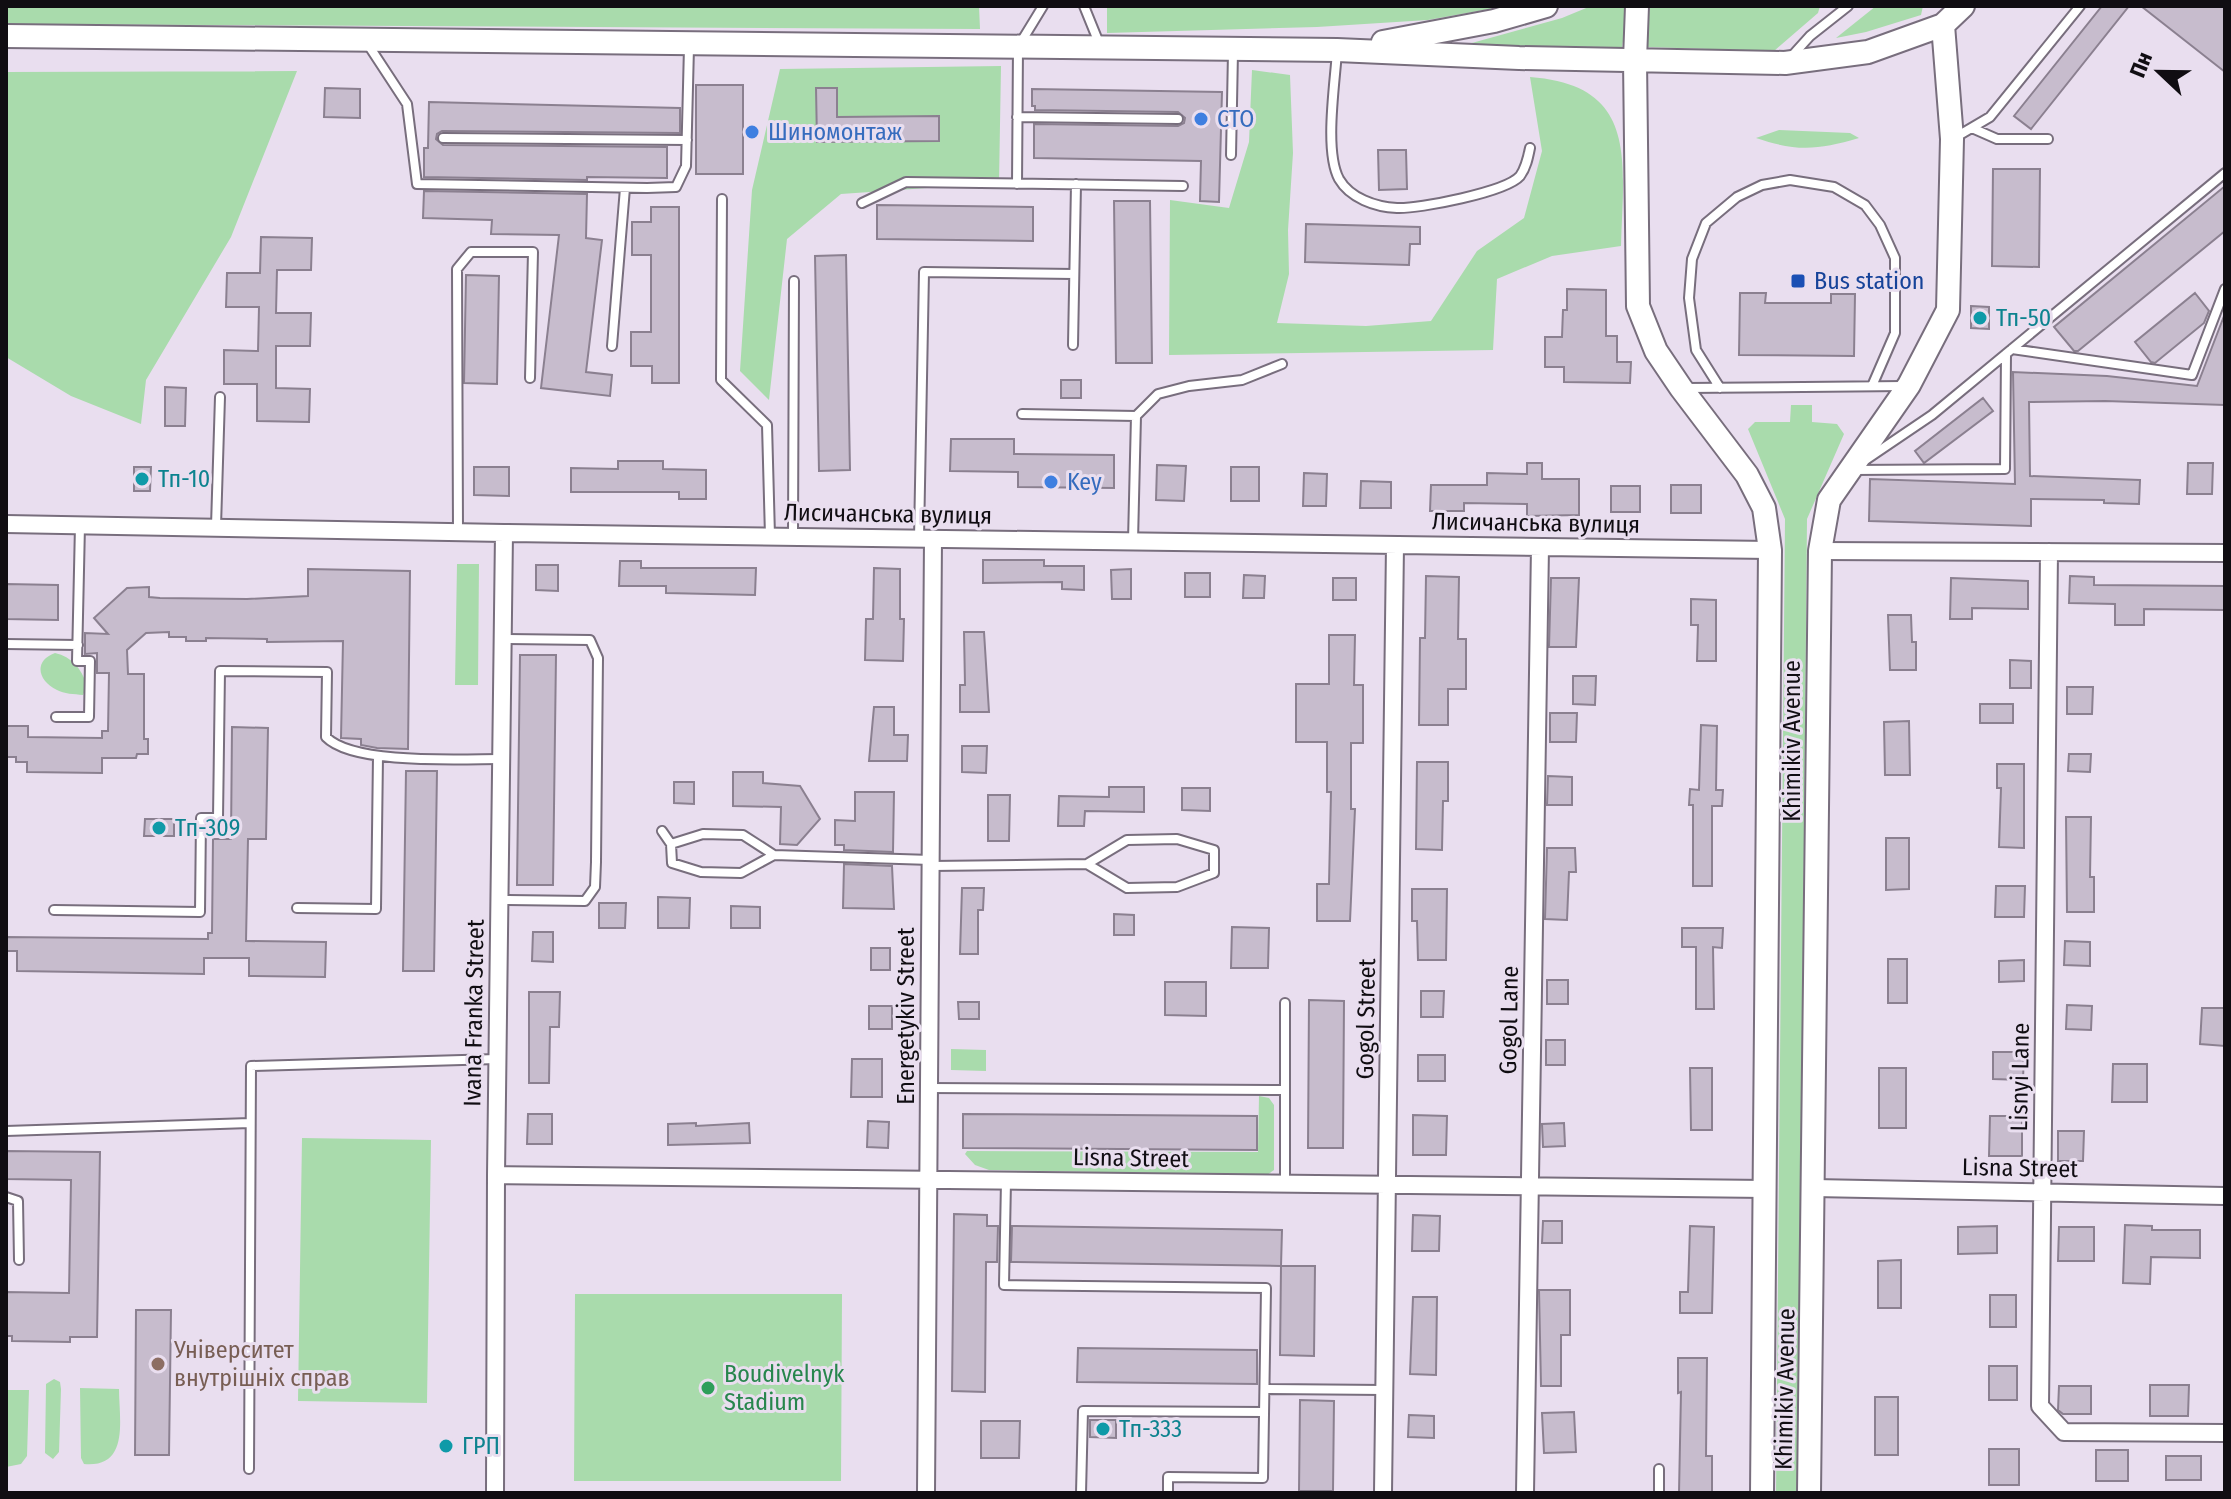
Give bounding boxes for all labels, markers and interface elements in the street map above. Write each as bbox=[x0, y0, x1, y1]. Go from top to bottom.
north arrow bbox=[2119, 32, 2199, 112]
text: Пн bbox=[2124, 48, 2158, 81]
place label: СТО bbox=[1217, 105, 1254, 133]
marker: СТО bbox=[1192, 110, 1210, 128]
place label: Шиномонтаж bbox=[768, 118, 903, 146]
marker: Шиномонтаж bbox=[743, 123, 761, 141]
place label: Bus station bbox=[1814, 267, 1924, 295]
marker: Bus station bbox=[1789, 272, 1807, 290]
place label: Тп-50 bbox=[1996, 304, 2051, 332]
marker: Тп-50 bbox=[1971, 309, 1989, 327]
place label: Тп-10 bbox=[158, 465, 210, 493]
place label: Key bbox=[1067, 468, 1102, 496]
marker: Тп-10 bbox=[133, 470, 151, 488]
marker: Key bbox=[1042, 473, 1060, 491]
street label: Лисичанська вулиця bbox=[784, 498, 992, 530]
street label: Лисичанська вулиця bbox=[1432, 507, 1640, 539]
street label: Khimikiv Avenue bbox=[1778, 660, 1806, 822]
place label: Тп-309 bbox=[175, 814, 240, 842]
marker: Тп-309 bbox=[150, 819, 168, 837]
street label: Ivana Franka Street bbox=[458, 919, 490, 1107]
street label: Energetykiv Street bbox=[892, 927, 920, 1105]
street label: Gogol Street bbox=[1351, 958, 1381, 1080]
street label: Gogol Lane bbox=[1494, 965, 1524, 1075]
street label: Lisnyi Lane bbox=[2005, 1022, 2035, 1132]
street label: Lisna Street bbox=[1073, 1143, 1189, 1173]
street label: Lisna Street bbox=[1962, 1153, 2078, 1183]
street label: Khimikiv Avenue bbox=[1770, 1308, 1800, 1470]
place label: Університет внутрішніх справ bbox=[173, 1336, 350, 1392]
marker: Університет внутрішніх справ bbox=[149, 1355, 167, 1373]
place label: Boudivelnyk Stadium bbox=[724, 1360, 845, 1416]
marker: Boudivelnyk Stadium bbox=[699, 1379, 717, 1397]
place label: Тп-333 bbox=[1119, 1415, 1182, 1443]
marker: Тп-333 bbox=[1094, 1420, 1112, 1438]
place label: ГРП bbox=[462, 1432, 500, 1460]
marker: ГРП bbox=[437, 1437, 455, 1455]

